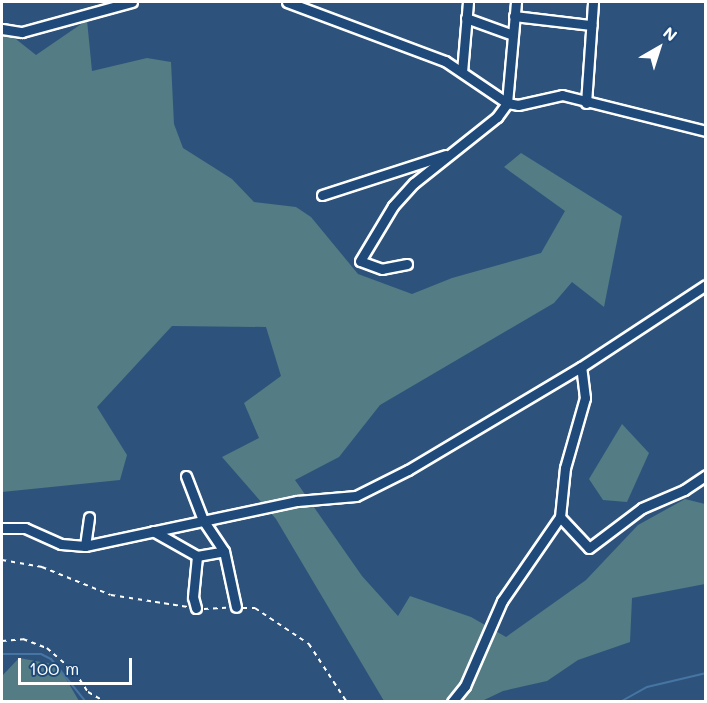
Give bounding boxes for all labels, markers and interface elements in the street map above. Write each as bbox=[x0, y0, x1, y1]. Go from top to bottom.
north arrow bbox=[629, 18, 689, 78]
text: N bbox=[659, 22, 682, 46]
scale bar bbox=[21, 646, 135, 684]
text: 100 m bbox=[29, 656, 79, 680]

